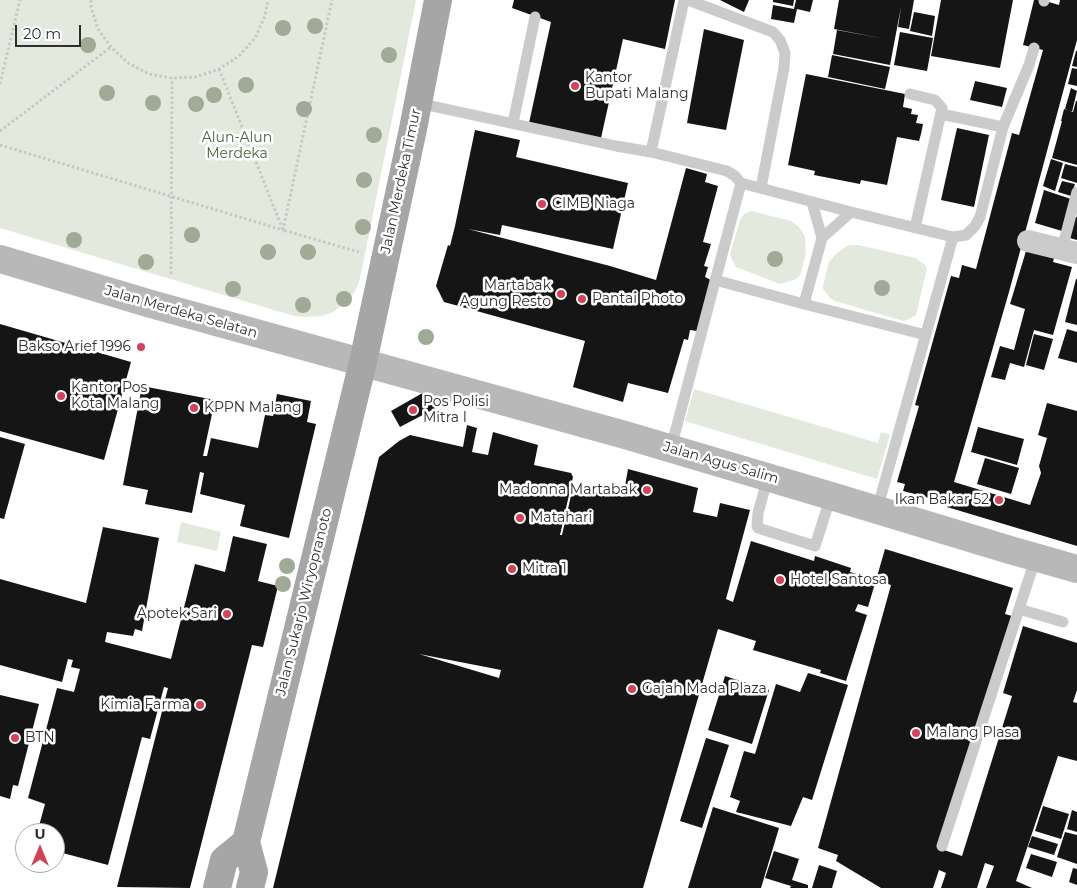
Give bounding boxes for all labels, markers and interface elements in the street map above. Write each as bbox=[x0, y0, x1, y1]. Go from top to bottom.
scale bar bbox=[18, 15, 84, 47]
text: 20 m bbox=[23, 24, 61, 43]
place label: Kantor Bupati Malang bbox=[585, 70, 688, 102]
marker: Kantor Bupati Malang bbox=[569, 80, 581, 92]
street label: Jalan Merdeka Timur bbox=[377, 107, 425, 255]
park label: Alun-Alun Merdeka bbox=[202, 130, 272, 162]
place label: CIMB Niaga bbox=[552, 196, 635, 212]
marker: CIMB Niaga bbox=[536, 198, 548, 210]
place label: Martabak Agung Resto bbox=[460, 278, 551, 310]
street label: Jalan Merdeka Selatan bbox=[103, 282, 259, 342]
marker: Martabak Agung Resto bbox=[555, 288, 567, 300]
place label: Pantai Photo bbox=[592, 291, 683, 307]
marker: Pantai Photo bbox=[576, 293, 588, 305]
place label: Bakso Arief 1996 bbox=[18, 339, 131, 355]
marker: Bakso Arief 1996 bbox=[135, 341, 147, 353]
place label: Kantor Pos Kota Malang bbox=[71, 380, 159, 412]
marker: Kantor Pos Kota Malang bbox=[55, 390, 67, 402]
place label: Pos Polisi Mitra I bbox=[423, 394, 489, 427]
place label: KPPN Malang bbox=[204, 400, 302, 416]
marker: KPPN Malang bbox=[188, 402, 200, 414]
marker: Pos Polisi Mitra I bbox=[407, 404, 419, 416]
street label: Jalan Agus Salim bbox=[661, 439, 781, 487]
place label: Madonna Martabak bbox=[499, 482, 637, 498]
marker: Madonna Martabak bbox=[641, 484, 653, 496]
place label: Ikan Bakar 52 bbox=[895, 492, 989, 508]
marker: Ikan Bakar 52 bbox=[993, 494, 1005, 506]
street label: Jalan Sukarjo Wiryopranoto bbox=[273, 506, 335, 698]
place label: Matahari bbox=[530, 510, 592, 526]
marker: Matahari bbox=[514, 512, 526, 524]
place label: Mitra 1 bbox=[522, 561, 567, 577]
marker: Mitra 1 bbox=[506, 563, 518, 575]
place label: Hotel Santosa bbox=[790, 572, 887, 588]
marker: Hotel Santosa bbox=[774, 574, 786, 586]
place label: Apotek Sari bbox=[137, 606, 217, 622]
marker: Apotek Sari bbox=[221, 608, 233, 620]
place label: Gajah Mada Plaza bbox=[642, 681, 767, 697]
marker: Gajah Mada Plaza bbox=[626, 683, 638, 695]
place label: Kimia Farma bbox=[100, 697, 190, 713]
marker: Kimia Farma bbox=[194, 699, 206, 711]
place label: Malang Plasa bbox=[926, 725, 1020, 741]
marker: Malang Plasa bbox=[910, 727, 922, 739]
place label: BTN bbox=[25, 730, 55, 746]
marker: BTN bbox=[9, 732, 21, 744]
north arrow bbox=[15, 823, 65, 873]
text: U bbox=[34, 825, 46, 843]

